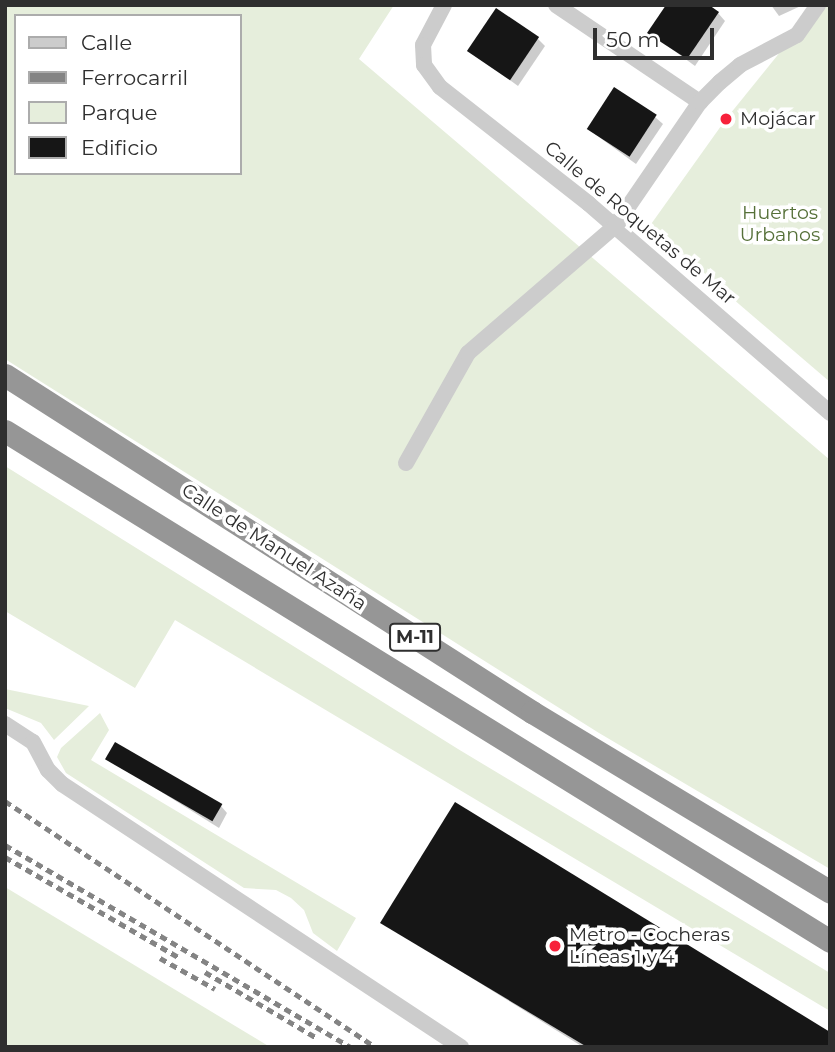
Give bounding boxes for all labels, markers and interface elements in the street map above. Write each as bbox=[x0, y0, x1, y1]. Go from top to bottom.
legend bbox=[14, 14, 242, 175]
scale bar bbox=[597, 14, 718, 58]
text: 50 m bbox=[606, 27, 660, 52]
text: Calle bbox=[81, 30, 132, 55]
text: Ferrocarril bbox=[81, 65, 188, 90]
text: Parque bbox=[81, 100, 157, 125]
place label: Mojácar bbox=[740, 108, 816, 130]
marker: Mojácar bbox=[718, 111, 734, 127]
text: Edificio bbox=[81, 135, 158, 160]
street label: Calle de Roquetas de Mar bbox=[540, 136, 740, 310]
park label: Huertos Urbanos bbox=[740, 202, 820, 246]
street label: Calle de Manuel Azaña bbox=[177, 479, 371, 615]
road number: M-11 bbox=[389, 622, 441, 652]
place label: Metro - Cocheras Líneas 1 y 4 bbox=[569, 924, 730, 968]
marker: Metro - Cocheras Líneas 1 y 4 bbox=[547, 938, 563, 954]

